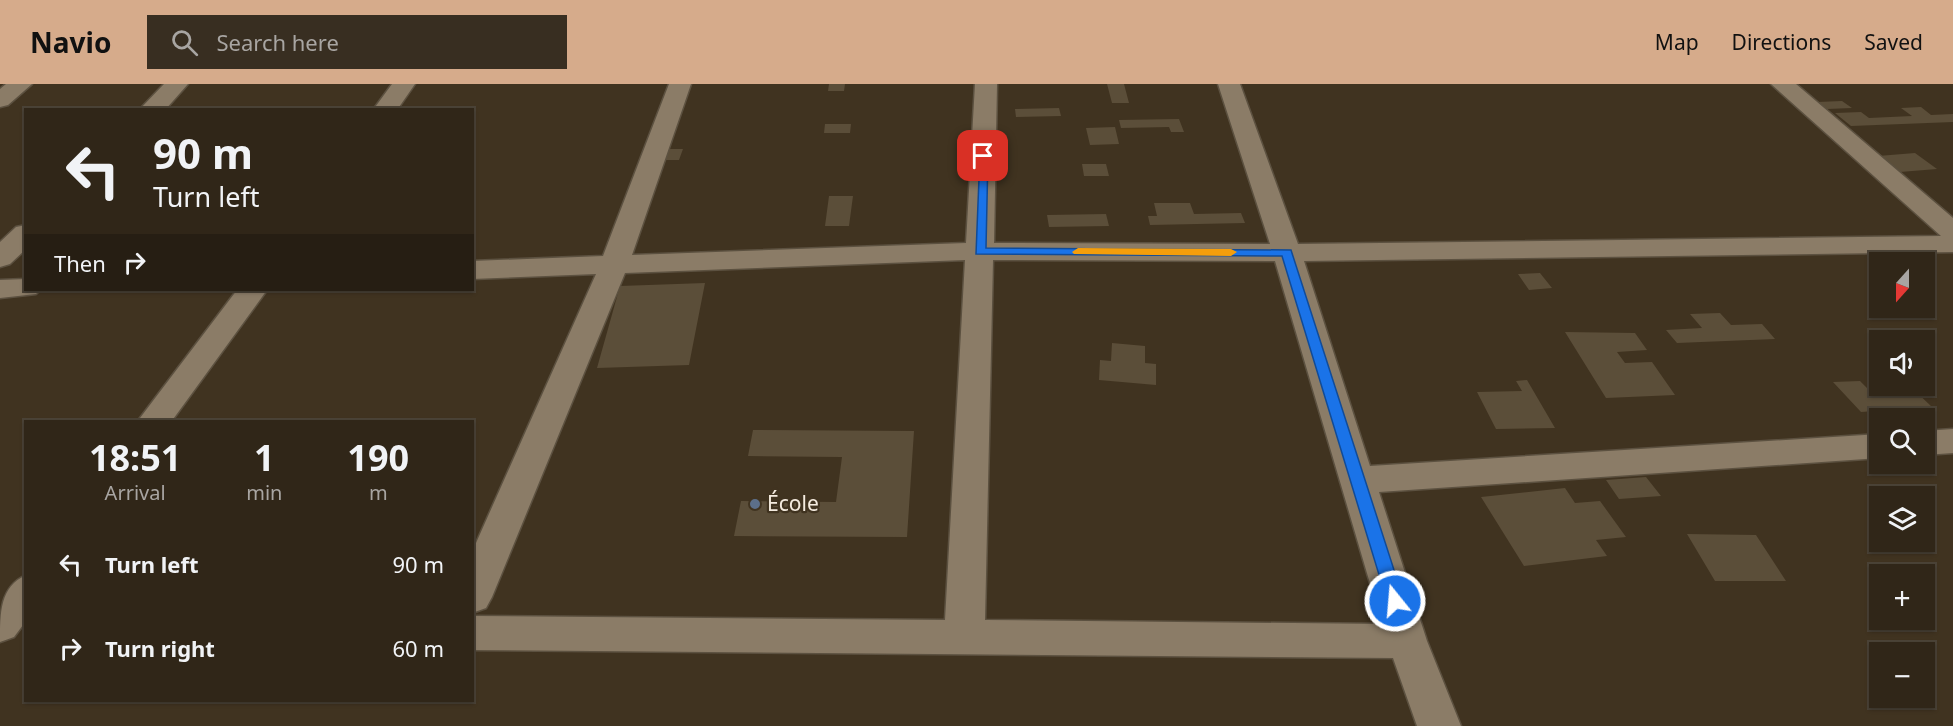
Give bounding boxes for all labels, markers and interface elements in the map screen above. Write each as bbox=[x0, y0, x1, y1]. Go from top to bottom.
search box bbox=[147, 15, 567, 69]
text: Navio bbox=[30, 23, 111, 61]
icon: search bbox=[168, 26, 201, 59]
text: Search here bbox=[216, 27, 339, 57]
text: Map bbox=[1655, 28, 1699, 56]
text: Directions bbox=[1732, 28, 1831, 56]
text: Saved bbox=[1864, 28, 1923, 56]
text: 90 m bbox=[153, 124, 253, 181]
pin bbox=[957, 130, 1008, 181]
icon: left bbox=[54, 132, 132, 210]
icon: arrive bbox=[966, 139, 999, 172]
text: Turn left bbox=[153, 178, 259, 215]
icon: right bbox=[118, 246, 151, 279]
text: Then bbox=[54, 248, 106, 278]
north arrow bbox=[1869, 252, 1935, 318]
map controls bbox=[1869, 252, 1935, 708]
button: sound bbox=[1869, 330, 1935, 396]
button: search bbox=[1869, 408, 1935, 474]
text: 18:51 bbox=[89, 433, 181, 482]
text: 1 bbox=[254, 433, 275, 482]
text: 190 bbox=[347, 433, 409, 482]
text: Arrival bbox=[105, 479, 166, 506]
text: min bbox=[246, 479, 282, 506]
text: m bbox=[369, 479, 388, 506]
button: layers bbox=[1869, 486, 1935, 552]
place label: École bbox=[767, 489, 819, 517]
marker: École bbox=[748, 497, 762, 511]
icon: left bbox=[54, 548, 87, 581]
text: Turn left bbox=[105, 549, 199, 579]
text: 90 m bbox=[393, 549, 444, 579]
button: + bbox=[1869, 564, 1935, 630]
position arrow bbox=[1363, 569, 1427, 633]
icon: right bbox=[54, 632, 87, 665]
text: Turn right bbox=[105, 633, 215, 663]
text: 60 m bbox=[393, 633, 444, 663]
button: − bbox=[1869, 642, 1935, 708]

